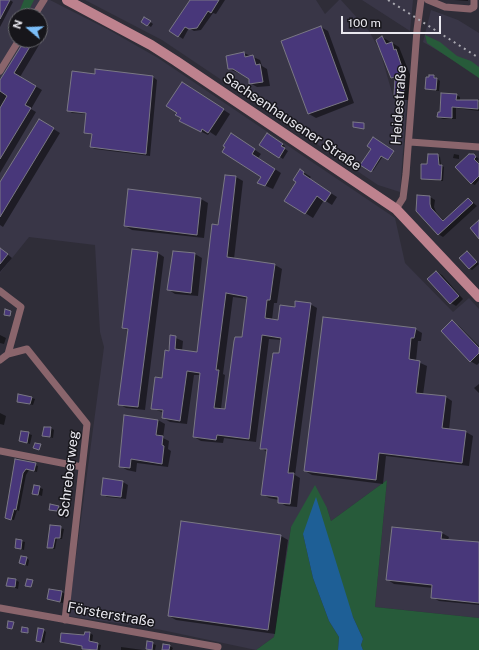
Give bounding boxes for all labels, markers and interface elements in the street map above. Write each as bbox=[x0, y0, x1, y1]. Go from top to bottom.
north arrow bbox=[8, 8, 48, 48]
scale bar bbox=[343, 8, 443, 34]
text: 100 m bbox=[348, 16, 381, 30]
text: N bbox=[11, 18, 25, 30]
street label: Heidestraße bbox=[388, 65, 410, 145]
street label: Sachsenhausener Straße bbox=[220, 69, 364, 175]
street label: Schreberweg bbox=[55, 430, 83, 518]
street label: Försterstraße bbox=[66, 599, 156, 631]

